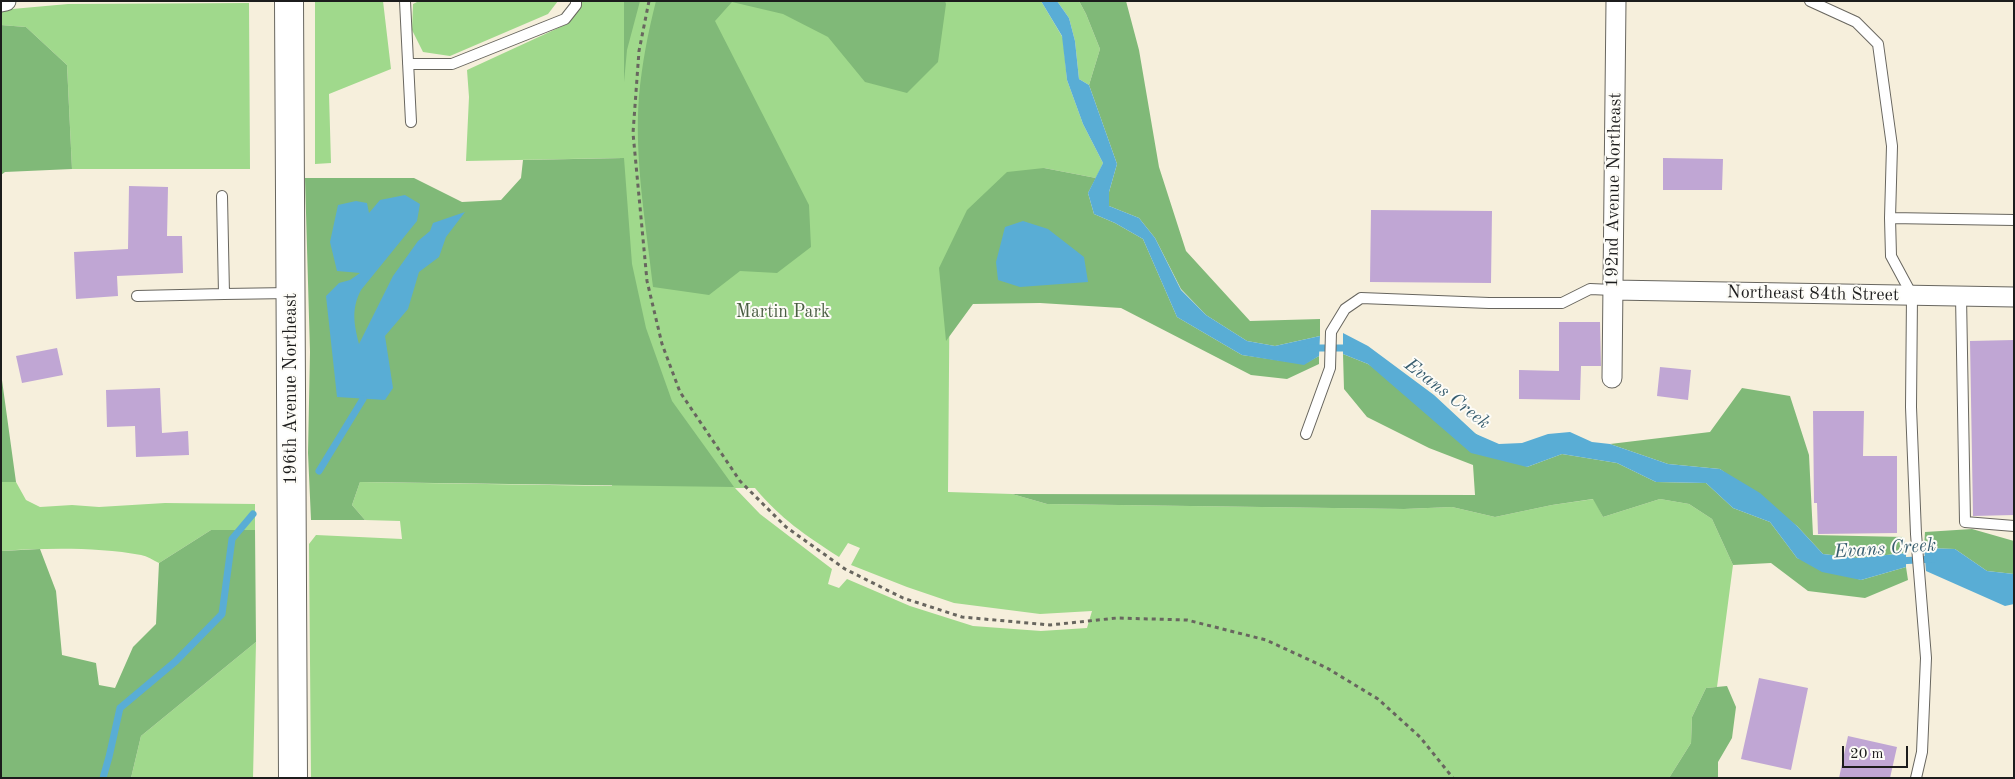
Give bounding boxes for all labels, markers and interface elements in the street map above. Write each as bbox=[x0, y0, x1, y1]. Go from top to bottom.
street label: 192nd Avenue Northeast bbox=[1601, 92, 1627, 288]
street label: Northeast 84th Street bbox=[1727, 282, 1899, 306]
street label: 196th Avenue Northeast bbox=[280, 293, 302, 485]
park label: Martin Park bbox=[736, 301, 830, 323]
water label: Evans Creek bbox=[1400, 353, 1494, 435]
water label: Evans Creek bbox=[1833, 534, 1937, 564]
scale bar bbox=[1845, 736, 1911, 768]
text: 20 m bbox=[1850, 747, 1884, 762]

